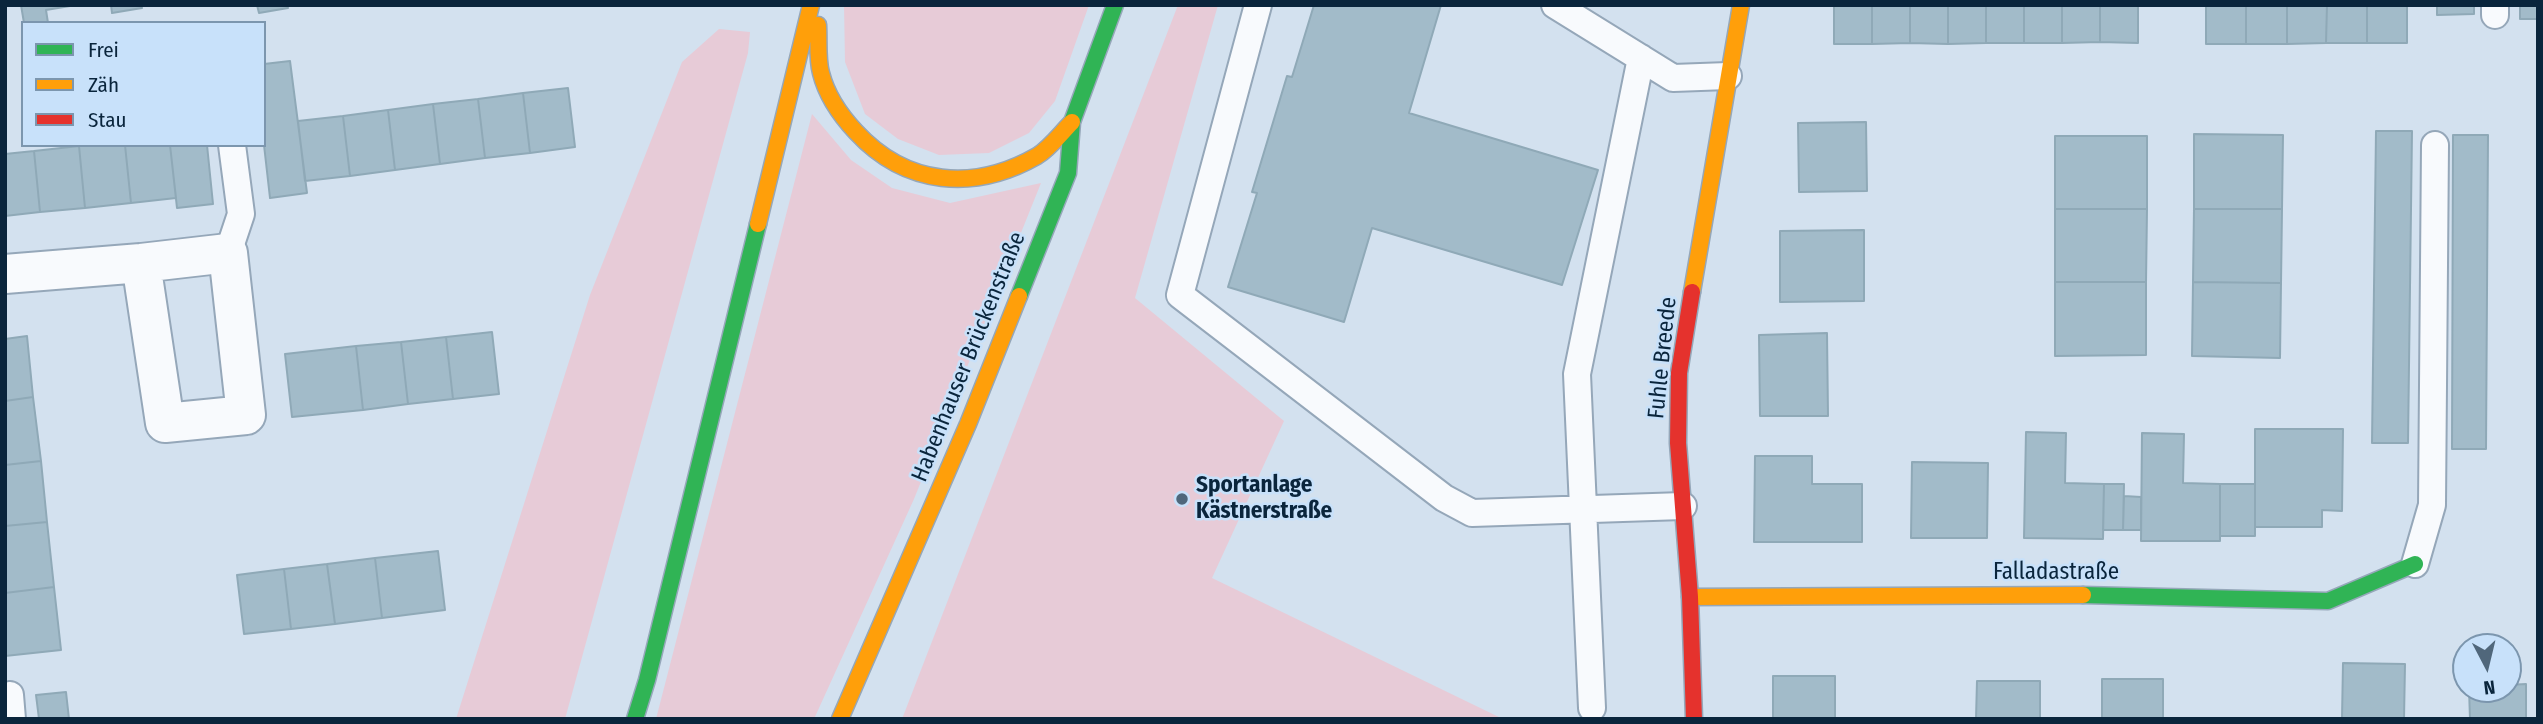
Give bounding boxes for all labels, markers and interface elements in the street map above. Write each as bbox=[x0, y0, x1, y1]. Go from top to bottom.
legend bbox=[21, 21, 266, 147]
text: Frei bbox=[88, 37, 119, 63]
text: Zäh bbox=[88, 72, 119, 98]
text: Stau bbox=[88, 107, 126, 133]
street label: Habenhauser Brückenstraße bbox=[906, 228, 1032, 486]
street label: Fuhle Breede bbox=[1643, 296, 1683, 420]
place label: Sportanlage Kästnerstraße bbox=[1196, 472, 1332, 526]
marker: Sportanlage Kästnerstraße bbox=[1174, 491, 1190, 507]
street label: Falladastraße bbox=[1993, 559, 2119, 587]
north arrow bbox=[2452, 633, 2522, 703]
text: N bbox=[2482, 675, 2496, 699]

